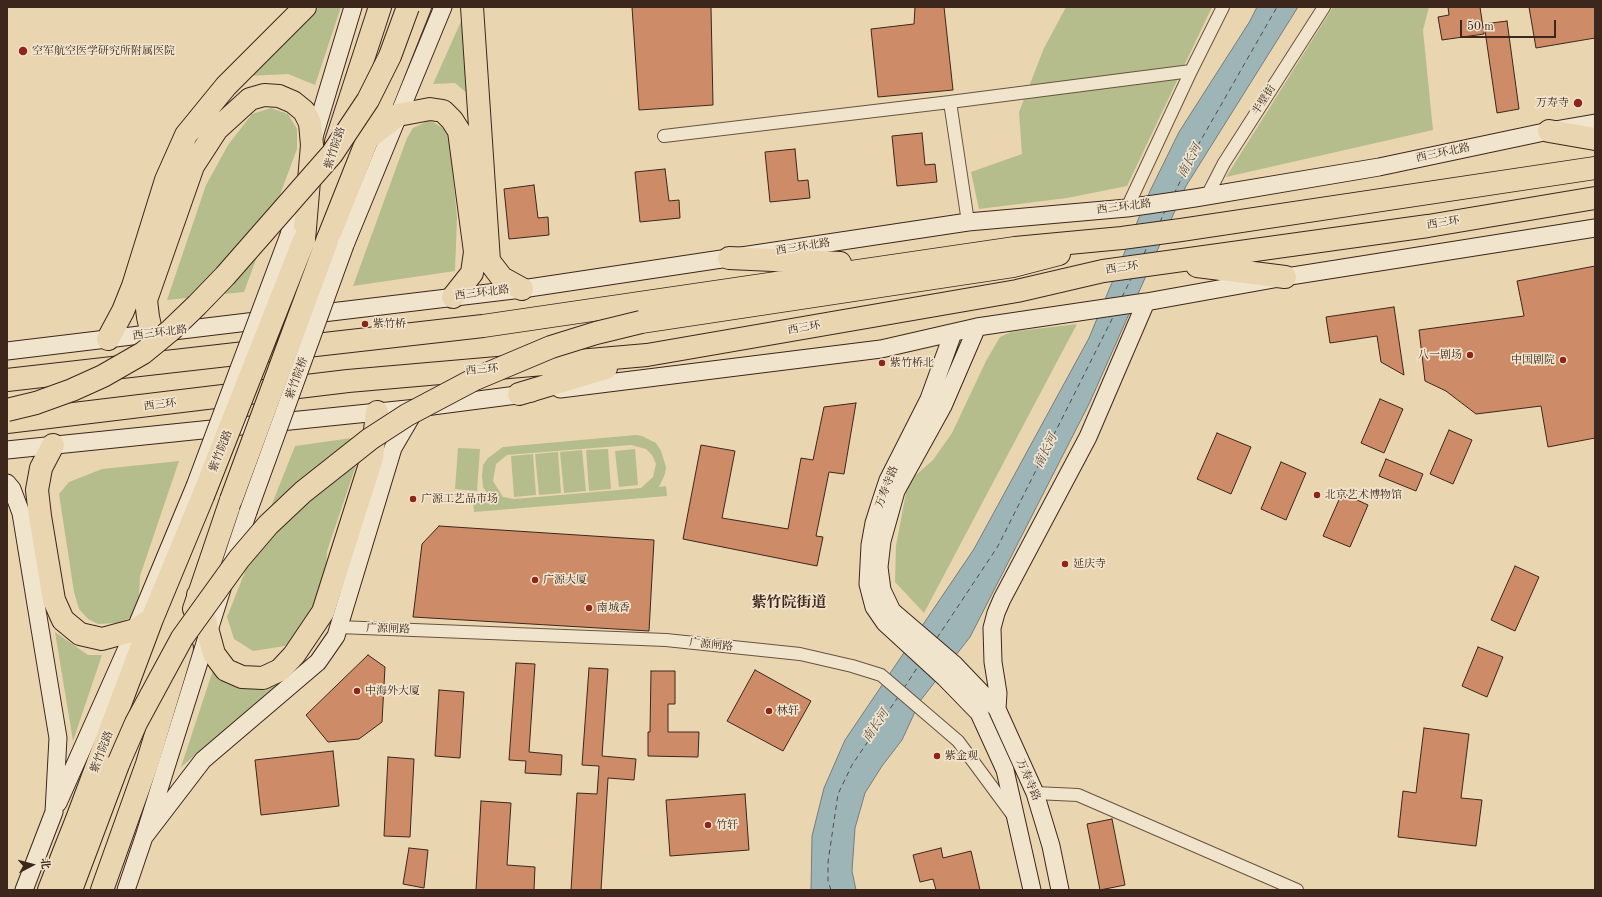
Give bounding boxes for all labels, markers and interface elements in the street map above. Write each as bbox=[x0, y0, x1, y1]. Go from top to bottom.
scale bar bbox=[1462, 12, 1558, 38]
text: 50 m bbox=[1467, 21, 1494, 33]
place label: 空军航空医学研究所附属医院 bbox=[32, 44, 175, 58]
marker: 空军航空医学研究所附属医院 bbox=[17, 45, 29, 57]
street label: 半壁街 bbox=[1249, 83, 1279, 117]
place label: 万寿寺 bbox=[1536, 96, 1569, 110]
marker: 万寿寺 bbox=[1572, 97, 1584, 109]
street label: 紫竹院路 bbox=[322, 125, 348, 171]
street label: 西三环北路 bbox=[1415, 141, 1471, 165]
water label: 南长河 bbox=[1175, 142, 1205, 180]
street label: 西三环北路 bbox=[1096, 197, 1152, 217]
street label: 西三环 bbox=[1426, 214, 1460, 232]
street label: 西三环北路 bbox=[775, 236, 831, 258]
street label: 西三环 bbox=[1105, 259, 1139, 277]
street label: 西三环北路 bbox=[454, 283, 510, 303]
place label: 紫竹桥 bbox=[373, 317, 406, 331]
marker: 紫竹桥 bbox=[360, 319, 370, 329]
street label: 西三环 bbox=[787, 319, 821, 337]
street label: 西三环北路 bbox=[132, 323, 188, 343]
place label: 八一剧场 bbox=[1418, 348, 1462, 362]
marker: 八一剧场 bbox=[1465, 350, 1475, 360]
place label: 中国剧院 bbox=[1511, 353, 1555, 367]
street label: 紫竹院桥 bbox=[283, 355, 311, 401]
marker: 中国剧院 bbox=[1558, 355, 1568, 365]
place label: 紫竹桥北 bbox=[890, 356, 934, 370]
marker: 紫竹桥北 bbox=[877, 358, 887, 368]
street label: 西三环 bbox=[465, 362, 499, 378]
street label: 西三环 bbox=[143, 396, 177, 414]
street label: 紫竹院路 bbox=[207, 428, 235, 474]
water label: 南长河 bbox=[1032, 432, 1060, 470]
street label: 万寿寺路 bbox=[873, 464, 901, 510]
place label: 北京艺术博物馆 bbox=[1325, 488, 1402, 502]
marker: 北京艺术博物馆 bbox=[1312, 490, 1322, 500]
place label: 广源工艺品市场 bbox=[421, 492, 498, 506]
marker: 广源工艺品市场 bbox=[408, 494, 418, 504]
place label: 延庆寺 bbox=[1073, 557, 1106, 571]
marker: 延庆寺 bbox=[1060, 559, 1070, 569]
place label: 广源大厦 bbox=[543, 573, 587, 587]
marker: 广源大厦 bbox=[530, 575, 540, 585]
district label: 紫竹院街道 bbox=[752, 594, 826, 612]
place label: 南城香 bbox=[597, 601, 630, 615]
marker: 南城香 bbox=[584, 603, 594, 613]
street label: 广源闸路 bbox=[366, 622, 410, 636]
street label: 广源闸路 bbox=[688, 636, 734, 654]
place label: 中海外大厦 bbox=[365, 684, 420, 698]
marker: 中海外大厦 bbox=[352, 686, 362, 696]
place label: 林轩 bbox=[777, 704, 799, 718]
marker: 林轩 bbox=[764, 706, 774, 716]
water label: 南长河 bbox=[860, 707, 892, 745]
street label: 紫竹院路 bbox=[88, 729, 116, 775]
place label: 紫金观 bbox=[945, 749, 978, 763]
marker: 紫金观 bbox=[932, 751, 942, 761]
street label: 万寿寺路 bbox=[1013, 757, 1043, 803]
place label: 竹轩 bbox=[716, 818, 738, 832]
marker: 竹轩 bbox=[703, 820, 713, 830]
north arrow bbox=[12, 845, 52, 885]
text: 北 bbox=[38, 858, 50, 870]

